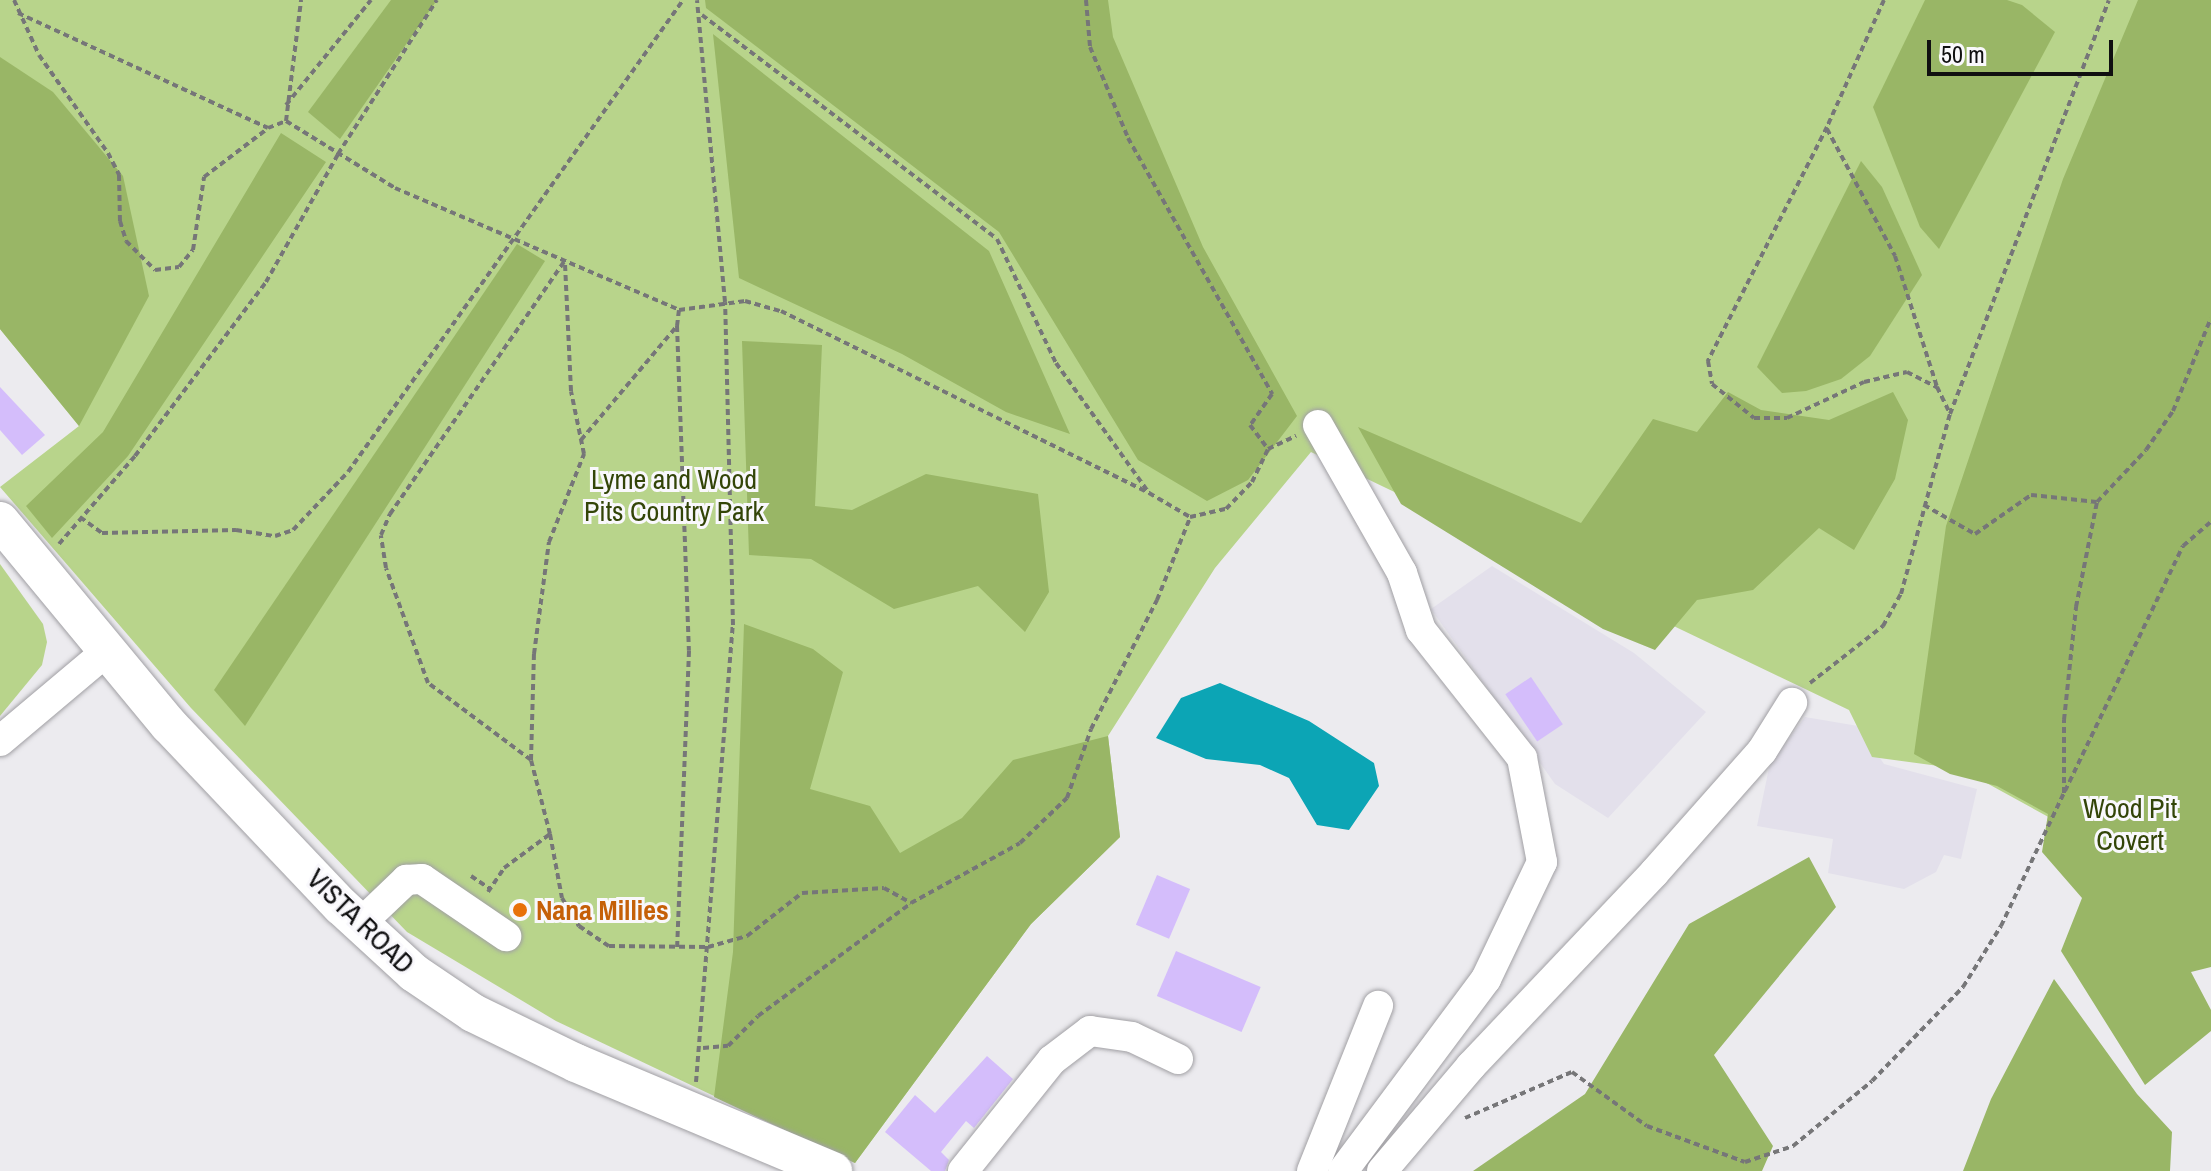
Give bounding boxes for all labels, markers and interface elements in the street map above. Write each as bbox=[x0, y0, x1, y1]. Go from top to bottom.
scale bar bbox=[1931, 24, 2117, 74]
text: 50 m bbox=[1941, 38, 1985, 70]
park label: Lyme and Wood Pits Country Park bbox=[584, 462, 764, 528]
park label: Wood Pit Covert bbox=[2083, 791, 2177, 857]
street label: VISTA ROAD bbox=[300, 861, 422, 981]
place label: Nana Millies bbox=[536, 893, 669, 927]
marker: Nana Millies bbox=[511, 901, 529, 919]

